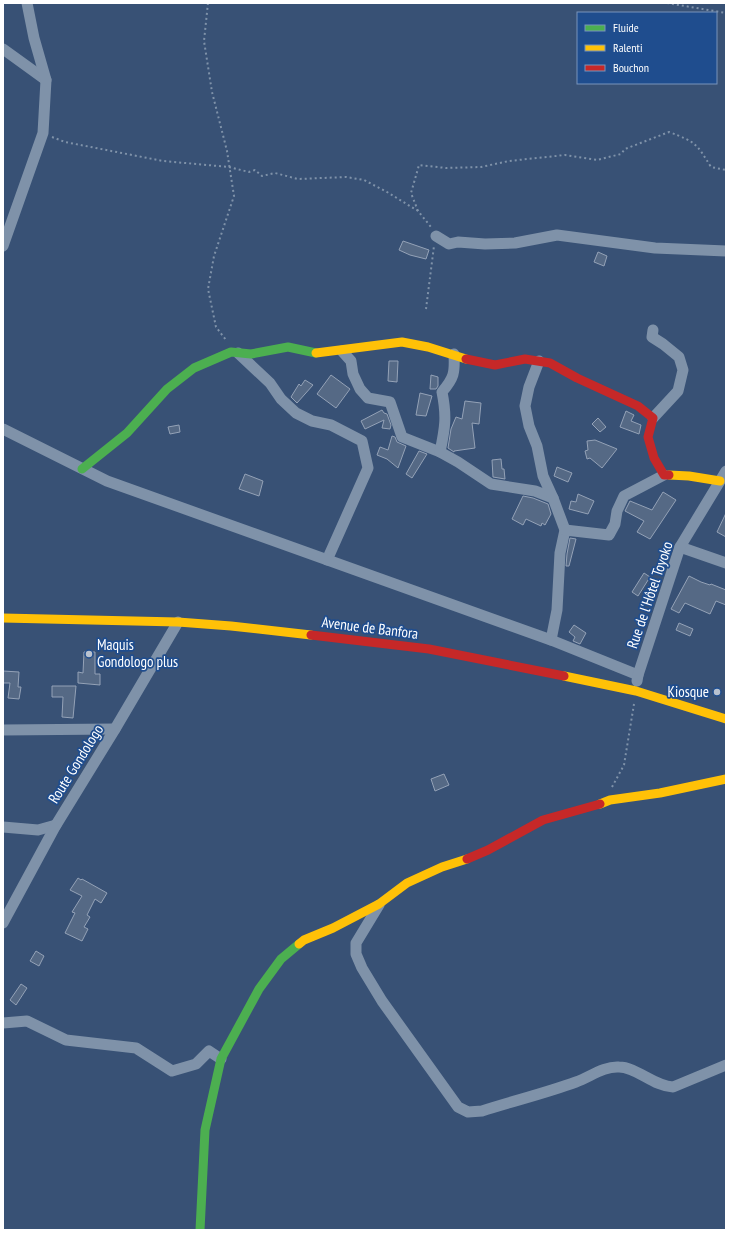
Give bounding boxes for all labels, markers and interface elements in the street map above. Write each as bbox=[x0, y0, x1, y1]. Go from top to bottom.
legend bbox=[577, 12, 717, 84]
text: Fluide bbox=[613, 20, 639, 35]
text: Ralenti bbox=[613, 40, 642, 55]
text: Bouchon bbox=[613, 60, 649, 75]
street label: Rue de l'Hôtel Toyoko bbox=[622, 539, 677, 651]
street label: Avenue de Banfora bbox=[321, 612, 419, 643]
place label: Maquis Gondologo plus bbox=[97, 635, 178, 671]
marker: Maquis Gondologo plus bbox=[84, 649, 94, 659]
place label: Kiosque bbox=[668, 682, 709, 701]
marker: Kiosque bbox=[712, 687, 722, 697]
street label: Route Gondologo bbox=[44, 721, 107, 807]

